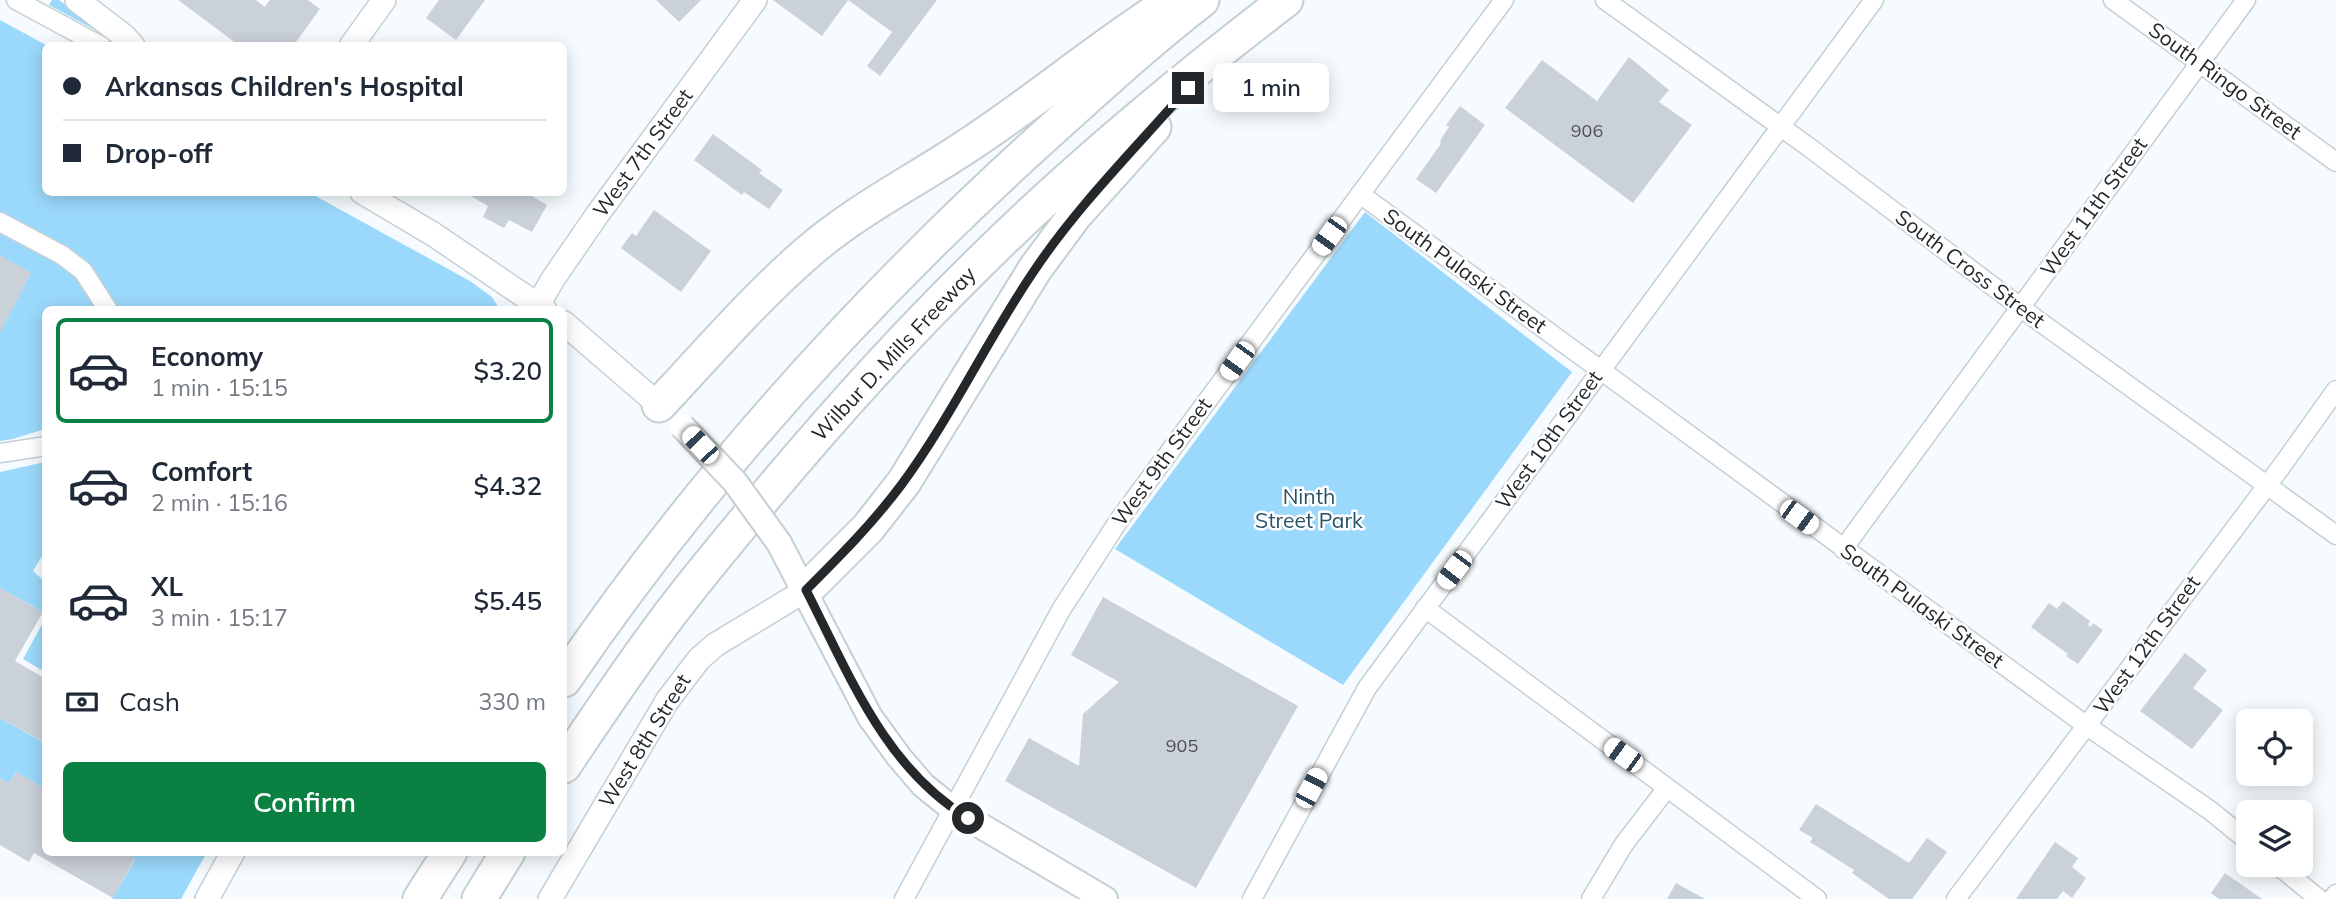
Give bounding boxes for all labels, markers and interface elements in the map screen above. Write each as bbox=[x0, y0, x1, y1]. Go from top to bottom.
street label: South Ringo Street bbox=[2144, 16, 2307, 144]
callout: 1 min bbox=[1212, 64, 1328, 112]
text: Arkansas Children's Hospital bbox=[105, 70, 464, 103]
route end bbox=[1172, 72, 1204, 104]
text: 1 min bbox=[1241, 73, 1301, 102]
street label: West 7th Street bbox=[587, 83, 698, 222]
house number: 906 bbox=[1571, 119, 1603, 142]
street label: West 11th Street bbox=[2034, 132, 2152, 281]
text: Drop-off bbox=[105, 137, 212, 170]
street label: South Pulaski Street bbox=[1379, 202, 1552, 338]
street label: South Cross Street bbox=[1891, 203, 2051, 333]
car bbox=[1309, 213, 1350, 259]
street label: Wilbur D. Mills Freeway bbox=[806, 261, 981, 446]
car bbox=[1217, 338, 1258, 384]
icon: car bbox=[67, 339, 130, 402]
text: Economy bbox=[151, 340, 263, 373]
text: $3.20 bbox=[473, 354, 542, 387]
street label: West 10th Street bbox=[1489, 365, 1607, 514]
text: 1 min · 15:15 bbox=[151, 373, 288, 402]
street label: West 9th Street bbox=[1106, 392, 1217, 531]
car bbox=[678, 422, 723, 468]
icon: car bbox=[67, 454, 130, 517]
text: Comfort bbox=[151, 455, 252, 488]
text: $4.32 bbox=[473, 469, 542, 502]
park label: Ninth Street Park bbox=[1255, 483, 1363, 533]
text: 2 min · 15:16 bbox=[151, 488, 288, 517]
car bbox=[1776, 496, 1823, 538]
street label: South Pulaski Street bbox=[1836, 537, 2009, 673]
car bbox=[1433, 547, 1476, 593]
icon: car bbox=[67, 569, 130, 632]
text: XL bbox=[151, 570, 183, 603]
street label: West 12th Street bbox=[2087, 570, 2205, 719]
text: $5.45 bbox=[473, 584, 542, 617]
text: 3 min · 15:17 bbox=[151, 603, 288, 632]
street label: West 8th Street bbox=[593, 669, 696, 812]
icon: cash bbox=[63, 683, 101, 721]
text: Cash bbox=[119, 685, 180, 718]
text: 330 m bbox=[478, 687, 546, 716]
map controls bbox=[2236, 709, 2313, 877]
button: locate bbox=[2236, 709, 2313, 786]
house number: 905 bbox=[1166, 734, 1198, 757]
car bbox=[1600, 734, 1647, 776]
button: Confirm bbox=[63, 762, 546, 842]
car bbox=[1292, 765, 1331, 811]
button: layers bbox=[2236, 800, 2313, 877]
route start bbox=[952, 802, 984, 834]

